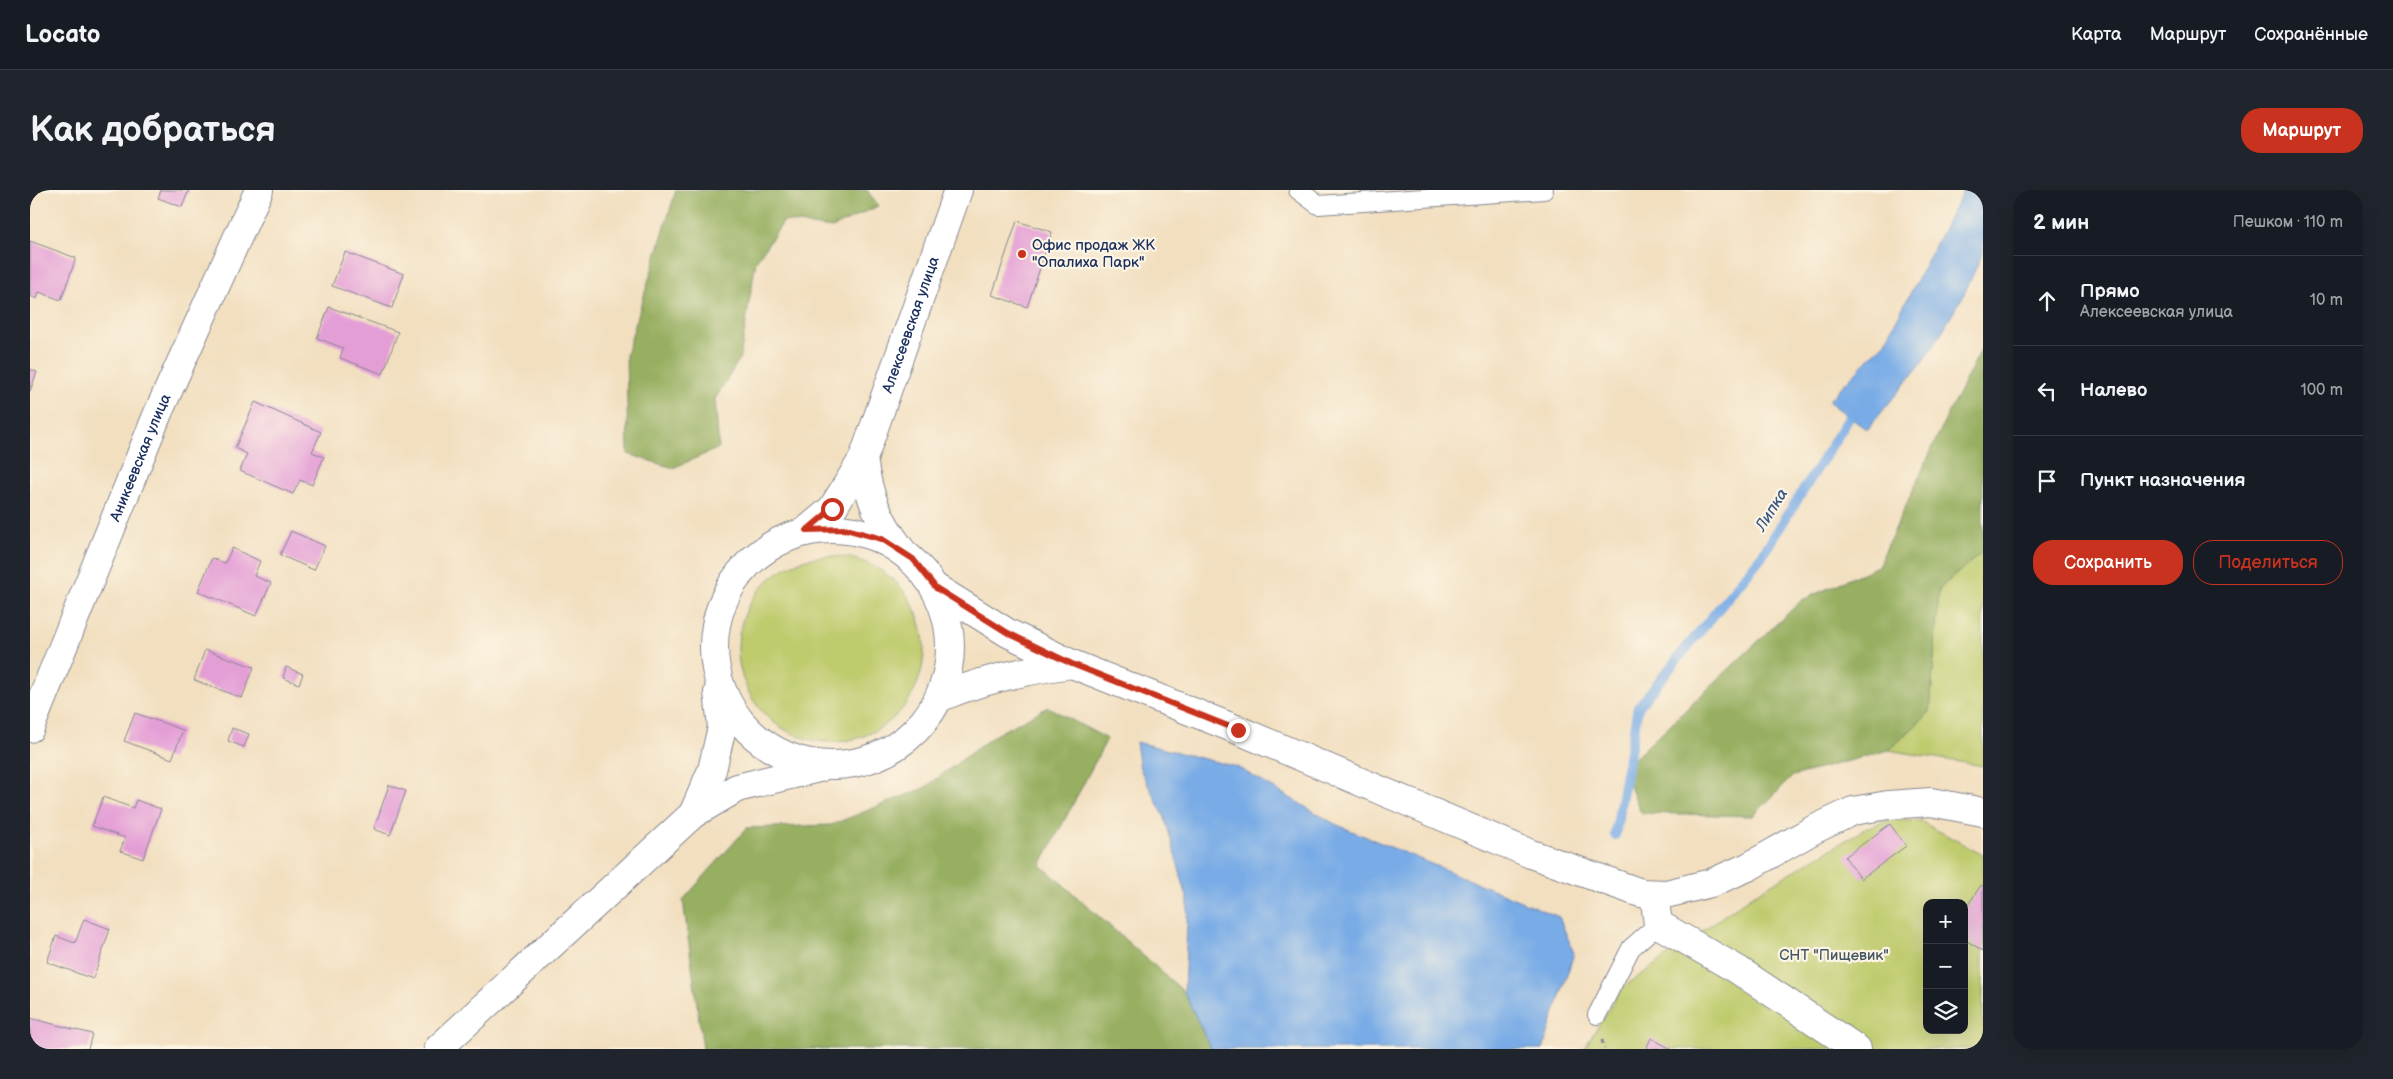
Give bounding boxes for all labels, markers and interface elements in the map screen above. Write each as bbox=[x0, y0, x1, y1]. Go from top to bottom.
text: Locato bbox=[25, 20, 100, 49]
text: Карта bbox=[2071, 24, 2122, 45]
text: Маршрут bbox=[2150, 24, 2226, 45]
text: Сохранённые bbox=[2254, 24, 2368, 45]
button: Маршрут bbox=[2241, 108, 2363, 153]
text: Как добраться bbox=[30, 109, 276, 152]
text: 2 мин bbox=[2033, 210, 2089, 235]
text: Пешком · 110 m bbox=[2233, 213, 2343, 232]
place label: Офис продаж ЖК "Опалиха Парк" bbox=[1032, 236, 1155, 272]
marker: Офис продаж ЖК "Опалиха Парк" bbox=[1016, 248, 1028, 260]
street label: Алексеевская улица bbox=[877, 254, 943, 396]
text: Прямо bbox=[2080, 280, 2140, 303]
icon: ahead bbox=[2033, 287, 2061, 315]
text: 10 m bbox=[2310, 291, 2343, 310]
text: Алексеевская улица bbox=[2080, 303, 2233, 322]
icon: left bbox=[2033, 377, 2061, 405]
text: Налево bbox=[2080, 379, 2147, 402]
text: 100 m bbox=[2300, 381, 2343, 400]
street label: Аникеевская улица bbox=[105, 391, 175, 525]
icon: arrive bbox=[2033, 467, 2061, 495]
text: Пункт назначения bbox=[2080, 469, 2245, 492]
water label: Липка bbox=[1751, 485, 1792, 536]
route start bbox=[821, 498, 844, 521]
button: Сохранить bbox=[2033, 540, 2183, 585]
button: Поделиться bbox=[2193, 540, 2343, 585]
route end bbox=[1227, 719, 1250, 742]
map controls bbox=[1923, 899, 1968, 1034]
button: + bbox=[1923, 899, 1968, 944]
button: − bbox=[1923, 944, 1968, 989]
park label: СНТ "Пищевик" bbox=[1779, 946, 1889, 965]
button: layers bbox=[1923, 989, 1968, 1034]

